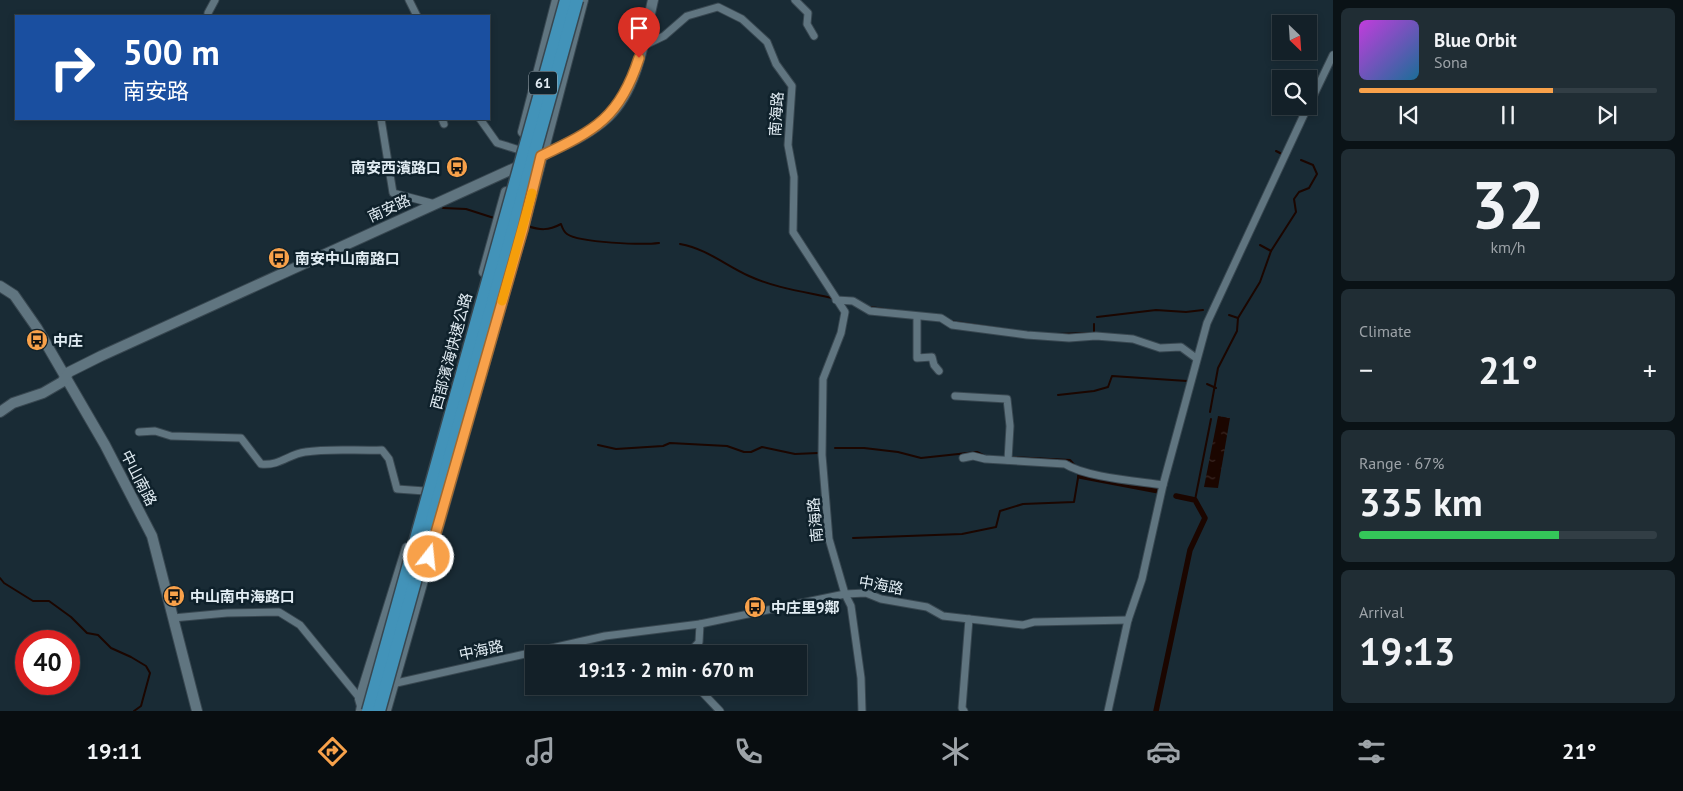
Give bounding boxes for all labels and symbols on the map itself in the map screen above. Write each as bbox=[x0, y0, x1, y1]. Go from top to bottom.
pin bbox=[618, 7, 660, 58]
north arrow bbox=[1272, 15, 1318, 60]
road number: 61 bbox=[529, 72, 557, 95]
street label: 南海路 bbox=[765, 91, 787, 137]
bus stop icon: 南安西濱路口 bbox=[445, 155, 469, 179]
place label: 南安西濱路口 bbox=[351, 158, 441, 177]
street label: 南安路 bbox=[365, 190, 413, 226]
bus stop icon: 南安中山南路口 bbox=[267, 246, 291, 270]
place label: 南安中山南路口 bbox=[295, 249, 400, 268]
street label: 西部濱海快速公路 bbox=[426, 291, 476, 411]
bus stop icon: 中庄 bbox=[25, 328, 49, 352]
place label: 中庄 bbox=[53, 331, 83, 350]
street label: 中山南路 bbox=[117, 447, 161, 509]
street label: 南海路 bbox=[804, 497, 826, 543]
position arrow bbox=[402, 530, 454, 582]
street label: 中海路 bbox=[857, 572, 905, 598]
bus stop icon: 中山南中海路口 bbox=[162, 584, 186, 608]
place label: 中山南中海路口 bbox=[190, 587, 295, 606]
bus stop icon: 中庄里9鄰 bbox=[743, 595, 767, 619]
place label: 中庄里9鄰 bbox=[771, 598, 840, 617]
speed limit sign: 40 bbox=[15, 630, 80, 695]
street label: 中海路 bbox=[457, 636, 505, 664]

